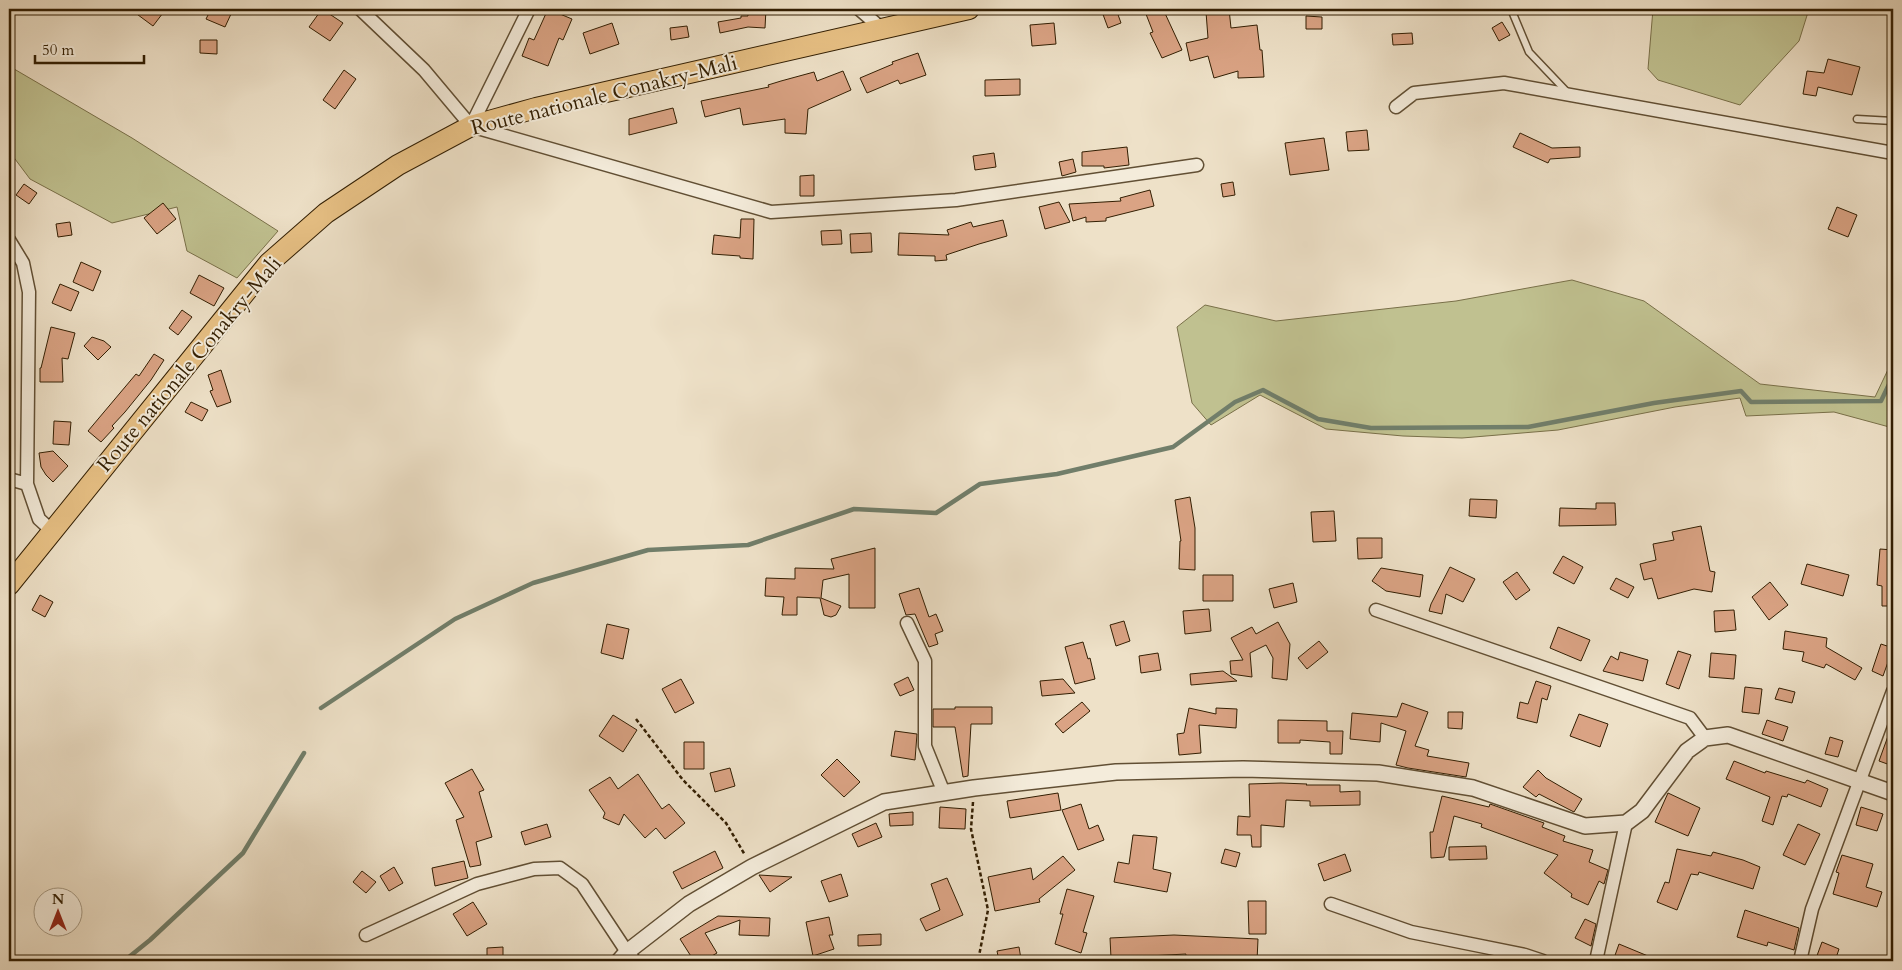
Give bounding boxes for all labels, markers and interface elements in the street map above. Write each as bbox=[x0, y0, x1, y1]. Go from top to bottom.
scale bar bbox=[35, 32, 144, 64]
text: 50 m bbox=[42, 40, 74, 60]
street label: Route nationale Conakry-Mali bbox=[468, 48, 740, 143]
street label: Route nationale Conakry-Mali bbox=[90, 250, 288, 478]
north arrow bbox=[32, 888, 82, 938]
text: N bbox=[52, 890, 64, 909]

